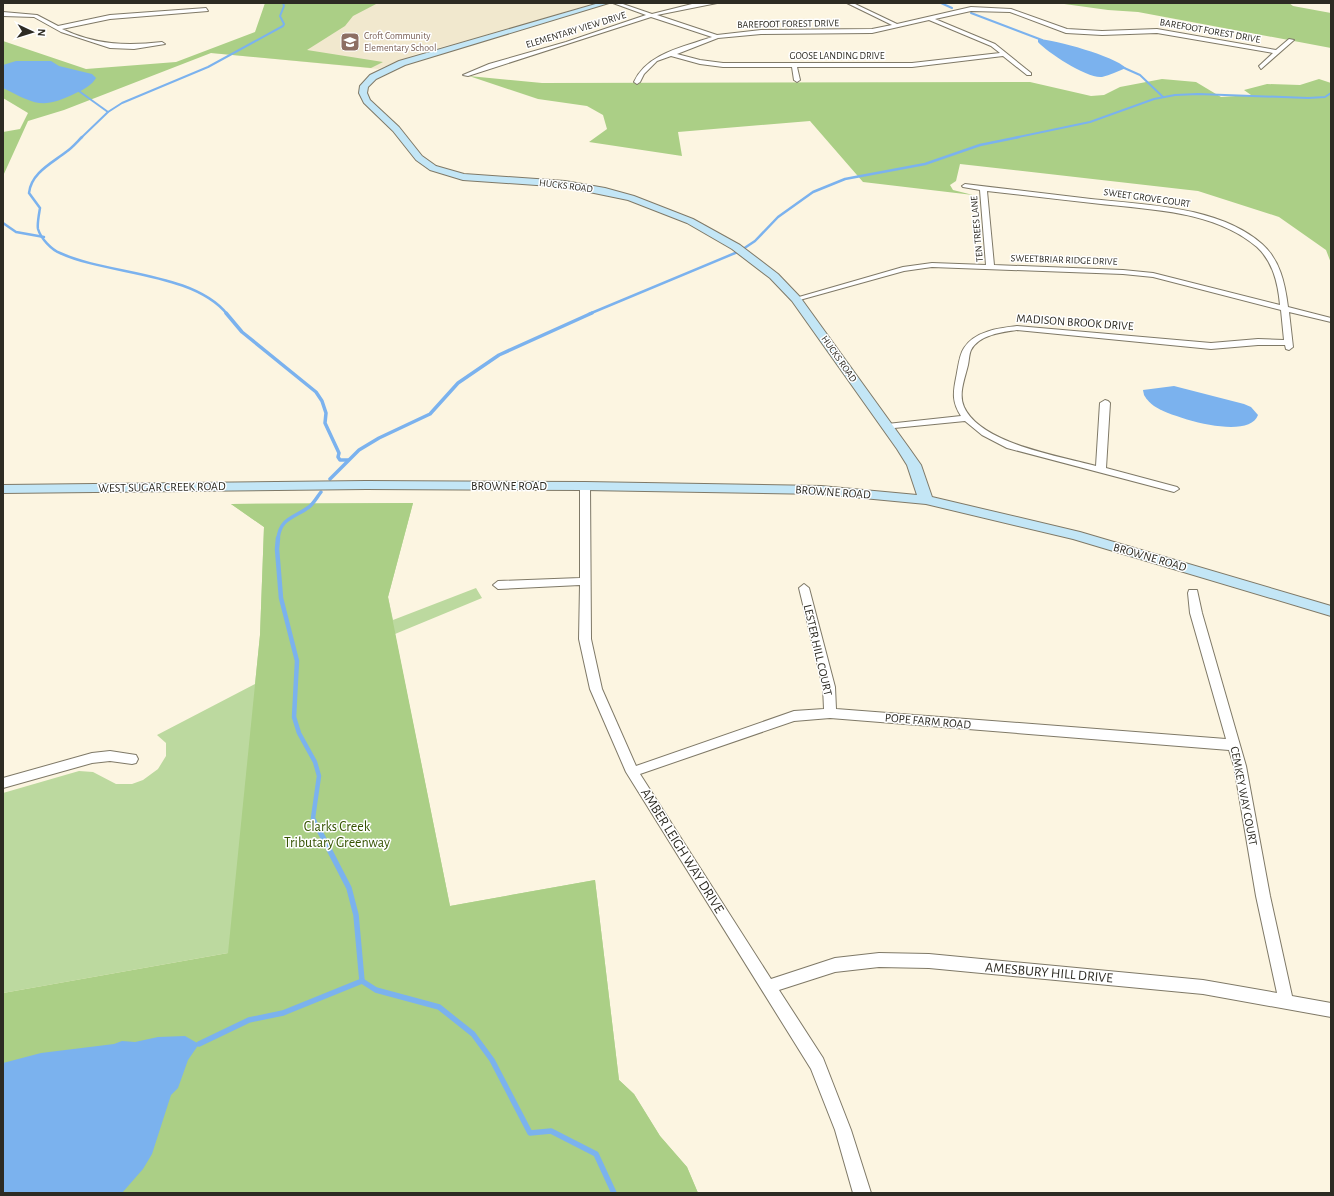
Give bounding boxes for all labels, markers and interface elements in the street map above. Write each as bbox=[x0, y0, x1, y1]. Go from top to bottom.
street label: ELEMENTARY VIEW DRIVE bbox=[525, 10, 627, 50]
north arrow bbox=[12, 12, 52, 52]
street label: BAREFOOT FOREST DRIVE bbox=[1159, 17, 1261, 45]
street label: BAREFOOT FOREST DRIVE bbox=[737, 18, 839, 30]
text: N bbox=[36, 28, 47, 37]
school or university icon: Croft Community Elementary School bbox=[339, 31, 361, 53]
place label: Croft Community Elementary School bbox=[364, 31, 437, 53]
street label: GOOSE LANDING DRIVE bbox=[789, 51, 885, 61]
street label: HUCKS ROAD bbox=[539, 178, 594, 194]
street label: SWEET GROVE COURT bbox=[1103, 187, 1191, 209]
street label: TEN TREES LANE bbox=[969, 195, 985, 262]
street label: SWEETBRIAR RIDGE DRIVE bbox=[1010, 253, 1118, 267]
street label: MADISON BROOK DRIVE bbox=[1016, 312, 1134, 332]
street label: HUCKS ROAD bbox=[819, 334, 859, 384]
street label: WEST SUGAR CREEK ROAD bbox=[98, 480, 226, 494]
street label: BROWNE ROAD bbox=[471, 480, 547, 492]
street label: BROWNE ROAD bbox=[795, 483, 871, 501]
street label: BROWNE ROAD bbox=[1112, 541, 1188, 573]
street label: LESTER HILL COURT bbox=[802, 603, 834, 697]
street label: POPE FARM ROAD bbox=[884, 711, 972, 731]
street label: CEMKEY WAY COURT bbox=[1228, 745, 1260, 847]
street label: AMBER LEIGH WAY DRIVE bbox=[638, 786, 726, 916]
park label: Clarks Creek Tributary Greenway bbox=[284, 820, 390, 850]
street label: AMESBURY HILL DRIVE bbox=[985, 960, 1114, 986]

